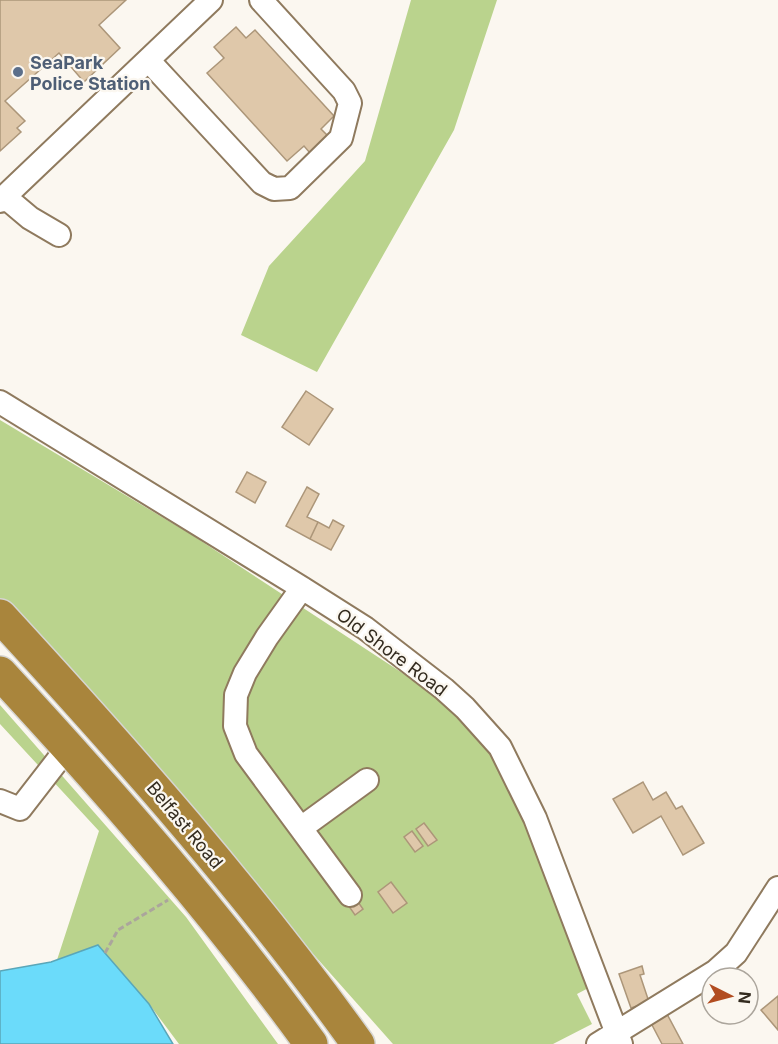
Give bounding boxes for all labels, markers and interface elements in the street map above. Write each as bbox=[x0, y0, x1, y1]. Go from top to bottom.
place label: SeaPark Police Station bbox=[30, 52, 151, 94]
marker: SeaPark Police Station bbox=[11, 65, 25, 79]
street label: Old Shore Road bbox=[333, 604, 451, 700]
street label: Belfast Road bbox=[143, 777, 227, 873]
north arrow bbox=[700, 966, 760, 1026]
text: N bbox=[734, 990, 756, 1005]

